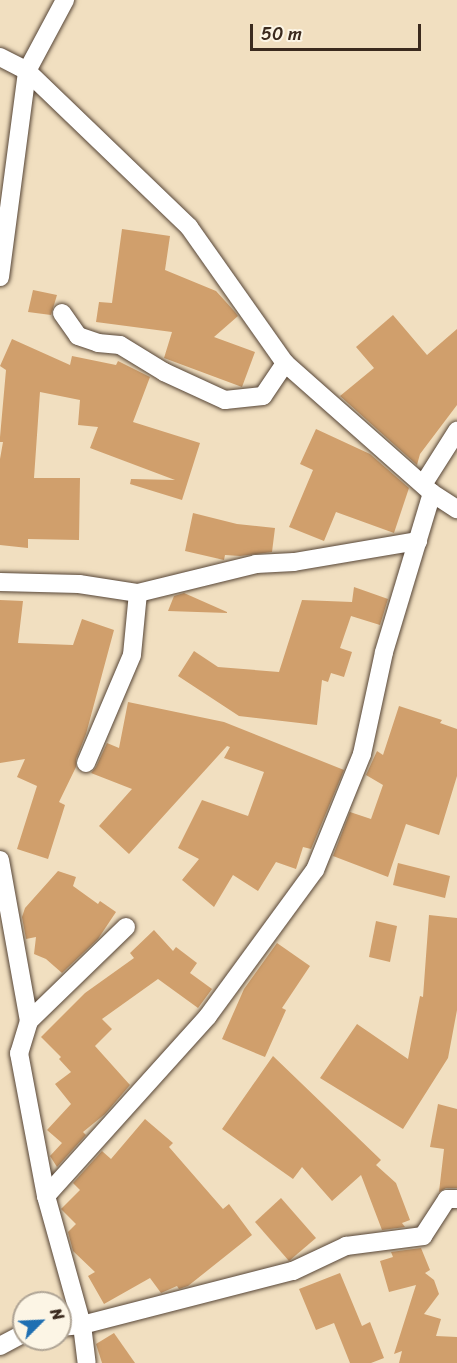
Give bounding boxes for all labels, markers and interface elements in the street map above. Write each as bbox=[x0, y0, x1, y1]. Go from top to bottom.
scale bar bbox=[253, 12, 424, 50]
text: 50 m bbox=[261, 18, 302, 50]
north arrow bbox=[12, 1291, 72, 1351]
text: N bbox=[42, 1303, 73, 1325]

